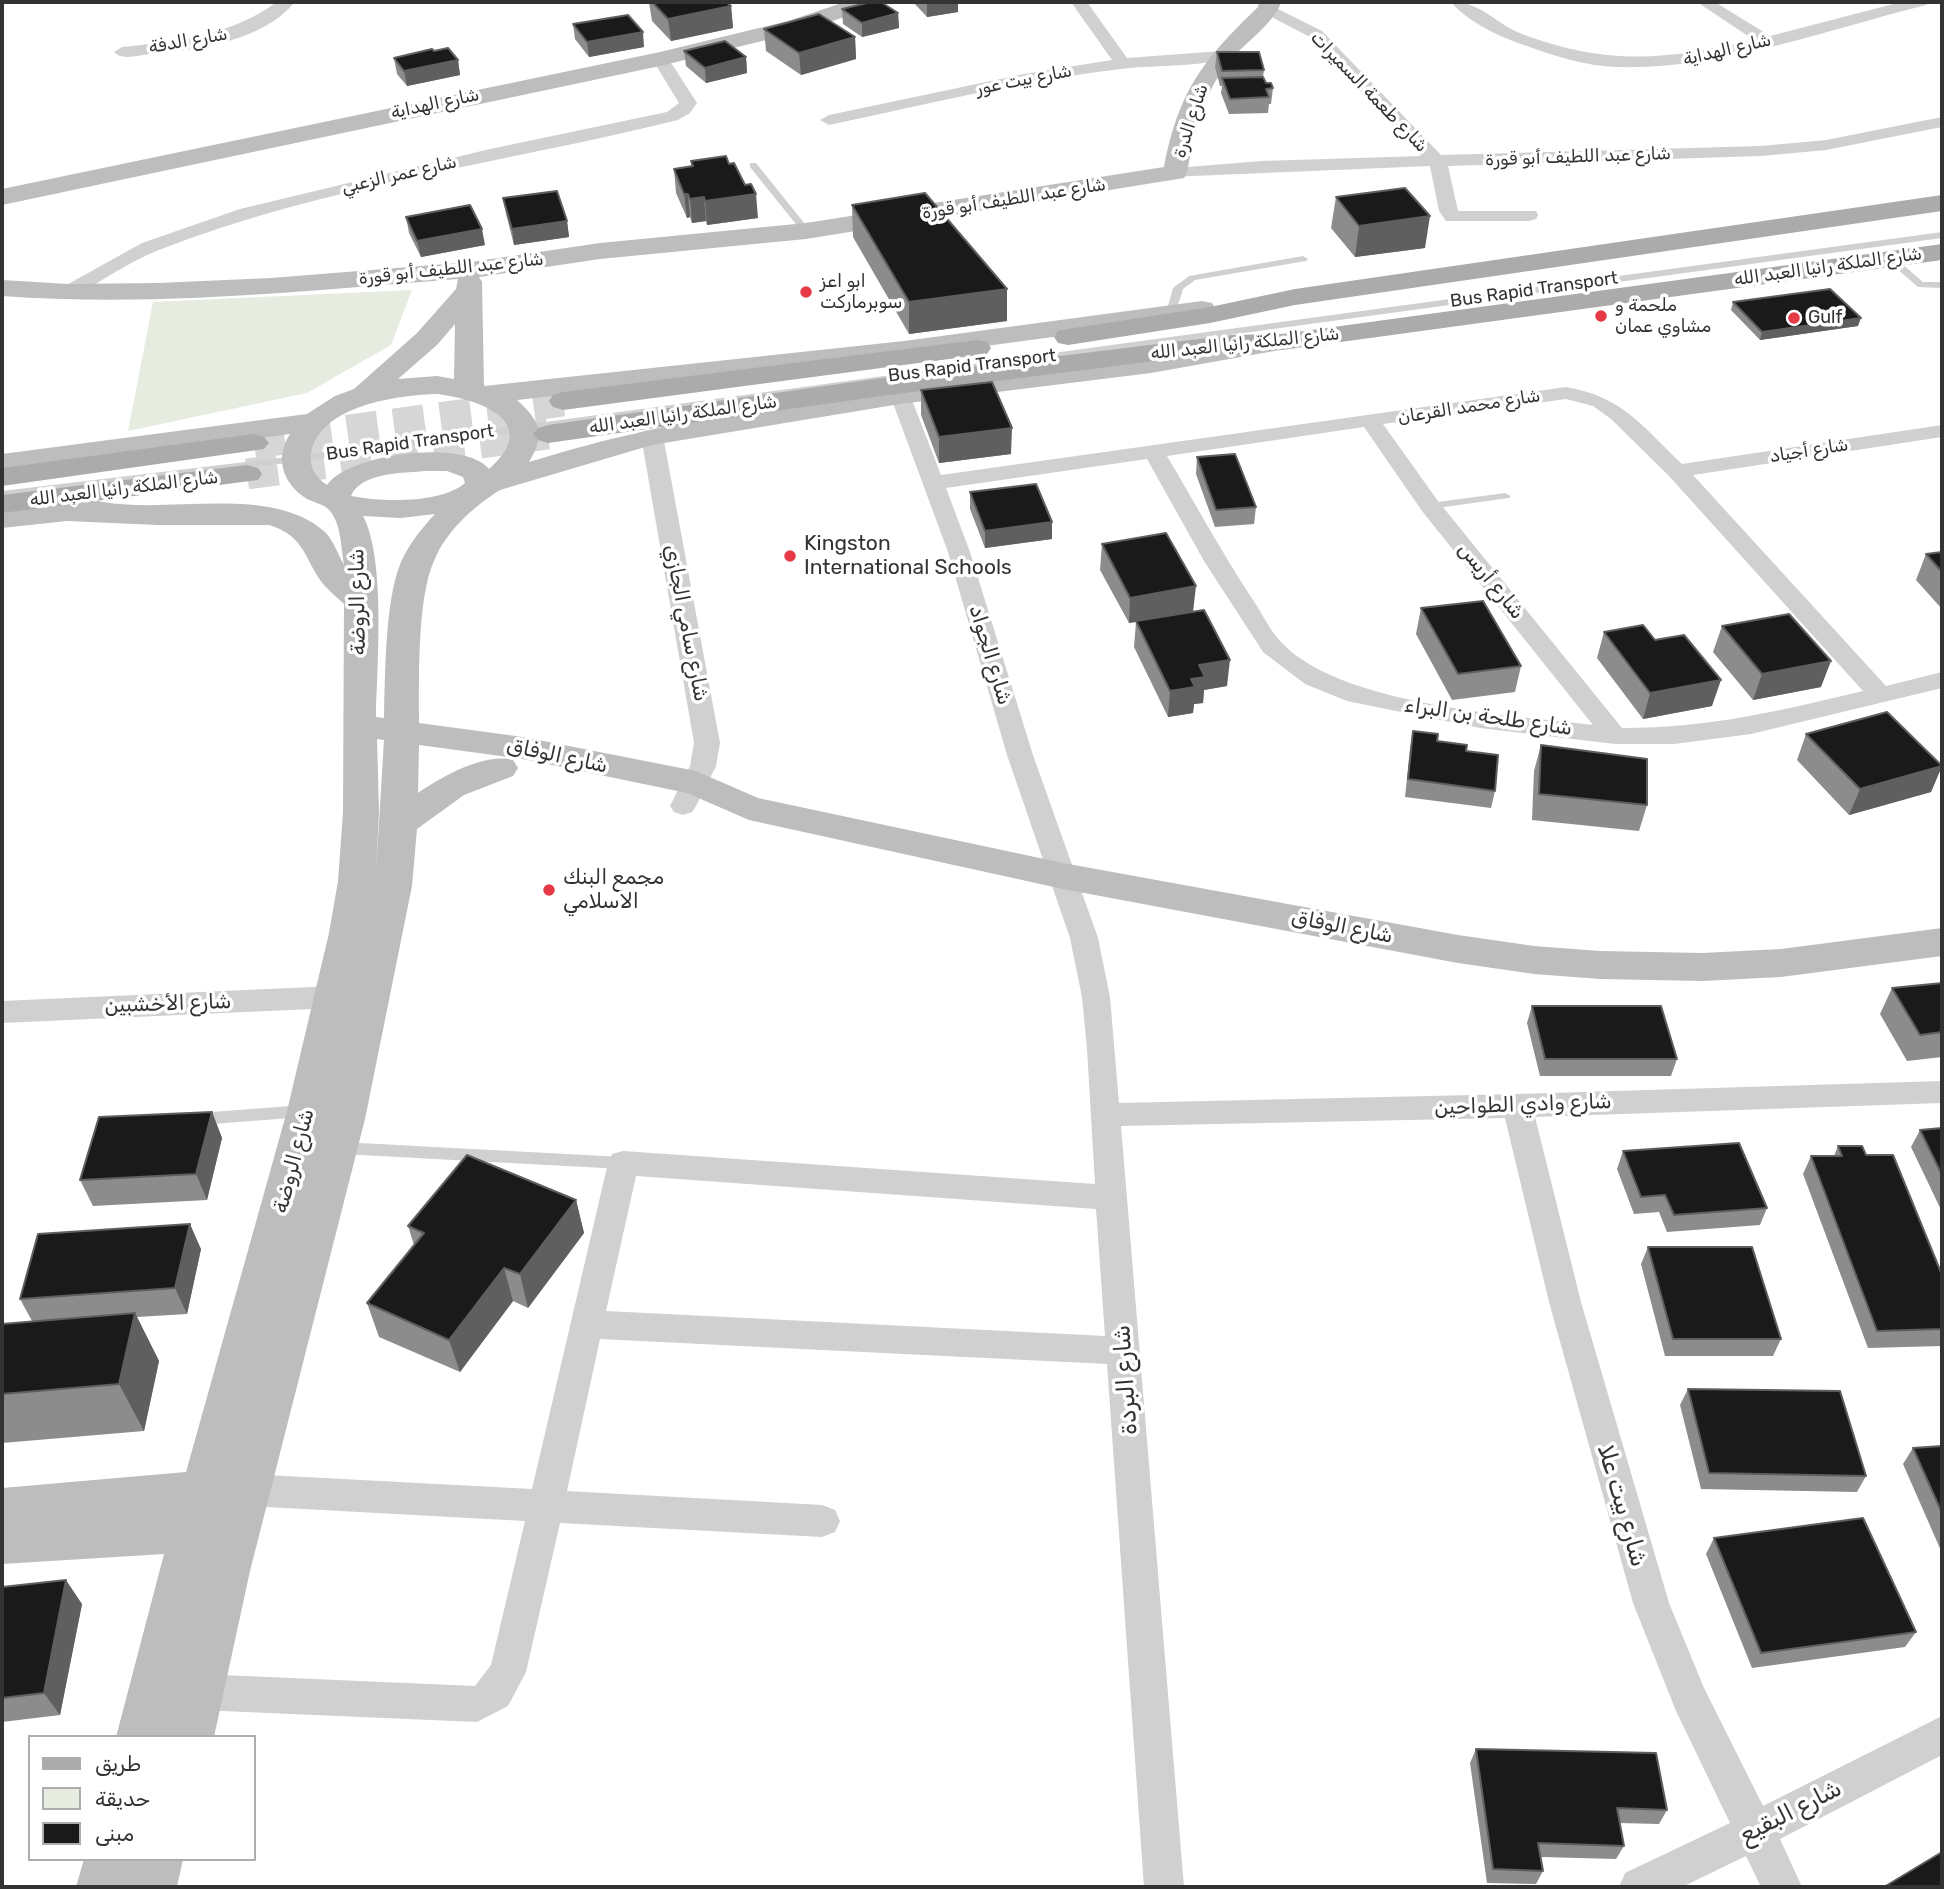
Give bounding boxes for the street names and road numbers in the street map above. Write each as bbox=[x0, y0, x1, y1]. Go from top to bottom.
street label: شارع الدفة bbox=[147, 23, 229, 59]
street label: شارع طعمة السميرات bbox=[1306, 27, 1432, 157]
street label: شارع الهداية bbox=[1681, 29, 1773, 71]
street label: شارع بيت عور bbox=[974, 60, 1074, 100]
street label: شارع الدرة bbox=[1169, 81, 1213, 161]
street label: شارع الهداية bbox=[389, 84, 481, 124]
street label: شارع عبد اللطيف أبو قورة bbox=[1485, 143, 1671, 171]
street label: شارع عمر الزعبي bbox=[339, 151, 459, 199]
street label: شارع عبد اللطيف أبو قورة bbox=[921, 174, 1107, 224]
street label: شارع الملكة رانيا العبد الله bbox=[1733, 243, 1923, 291]
street label: شارع عبد اللطيف أبو قورة bbox=[357, 249, 545, 289]
street label: Bus Rapid Transport bbox=[1449, 268, 1619, 312]
street label: شارع الملكة رانيا العبد الله bbox=[1150, 323, 1340, 365]
street label: Bus Rapid Transport bbox=[887, 345, 1057, 387]
street label: شارع محمد القرعان bbox=[1396, 385, 1542, 429]
street label: شارع الملكة رانيا العبد الله bbox=[588, 391, 778, 439]
street label: Bus Rapid Transport bbox=[325, 421, 495, 465]
street label: شارع أجياد bbox=[1768, 434, 1850, 468]
street label: شارع الملكة رانيا العبد الله bbox=[29, 467, 219, 511]
street label: شارع أريس bbox=[1452, 537, 1530, 625]
street label: شارع سامي الجازي bbox=[658, 543, 714, 703]
street label: شارع الروضة bbox=[344, 548, 372, 656]
street label: شارع الجواد bbox=[963, 602, 1017, 708]
street label: شارع طلحة بن البراء bbox=[1402, 693, 1574, 741]
street label: شارع الوفاق bbox=[504, 733, 610, 779]
street label: شارع الوفاق bbox=[1289, 905, 1395, 949]
street label: شارع الأخشبين bbox=[104, 989, 232, 1019]
street label: شارع وادي الطواحين bbox=[1434, 1089, 1612, 1121]
street label: شارع الروضة bbox=[268, 1106, 320, 1216]
street label: شارع البردة bbox=[1108, 1324, 1144, 1436]
street label: شارع بيت علا bbox=[1591, 1442, 1653, 1570]
street label: شارع البقيع bbox=[1735, 1774, 1847, 1850]

